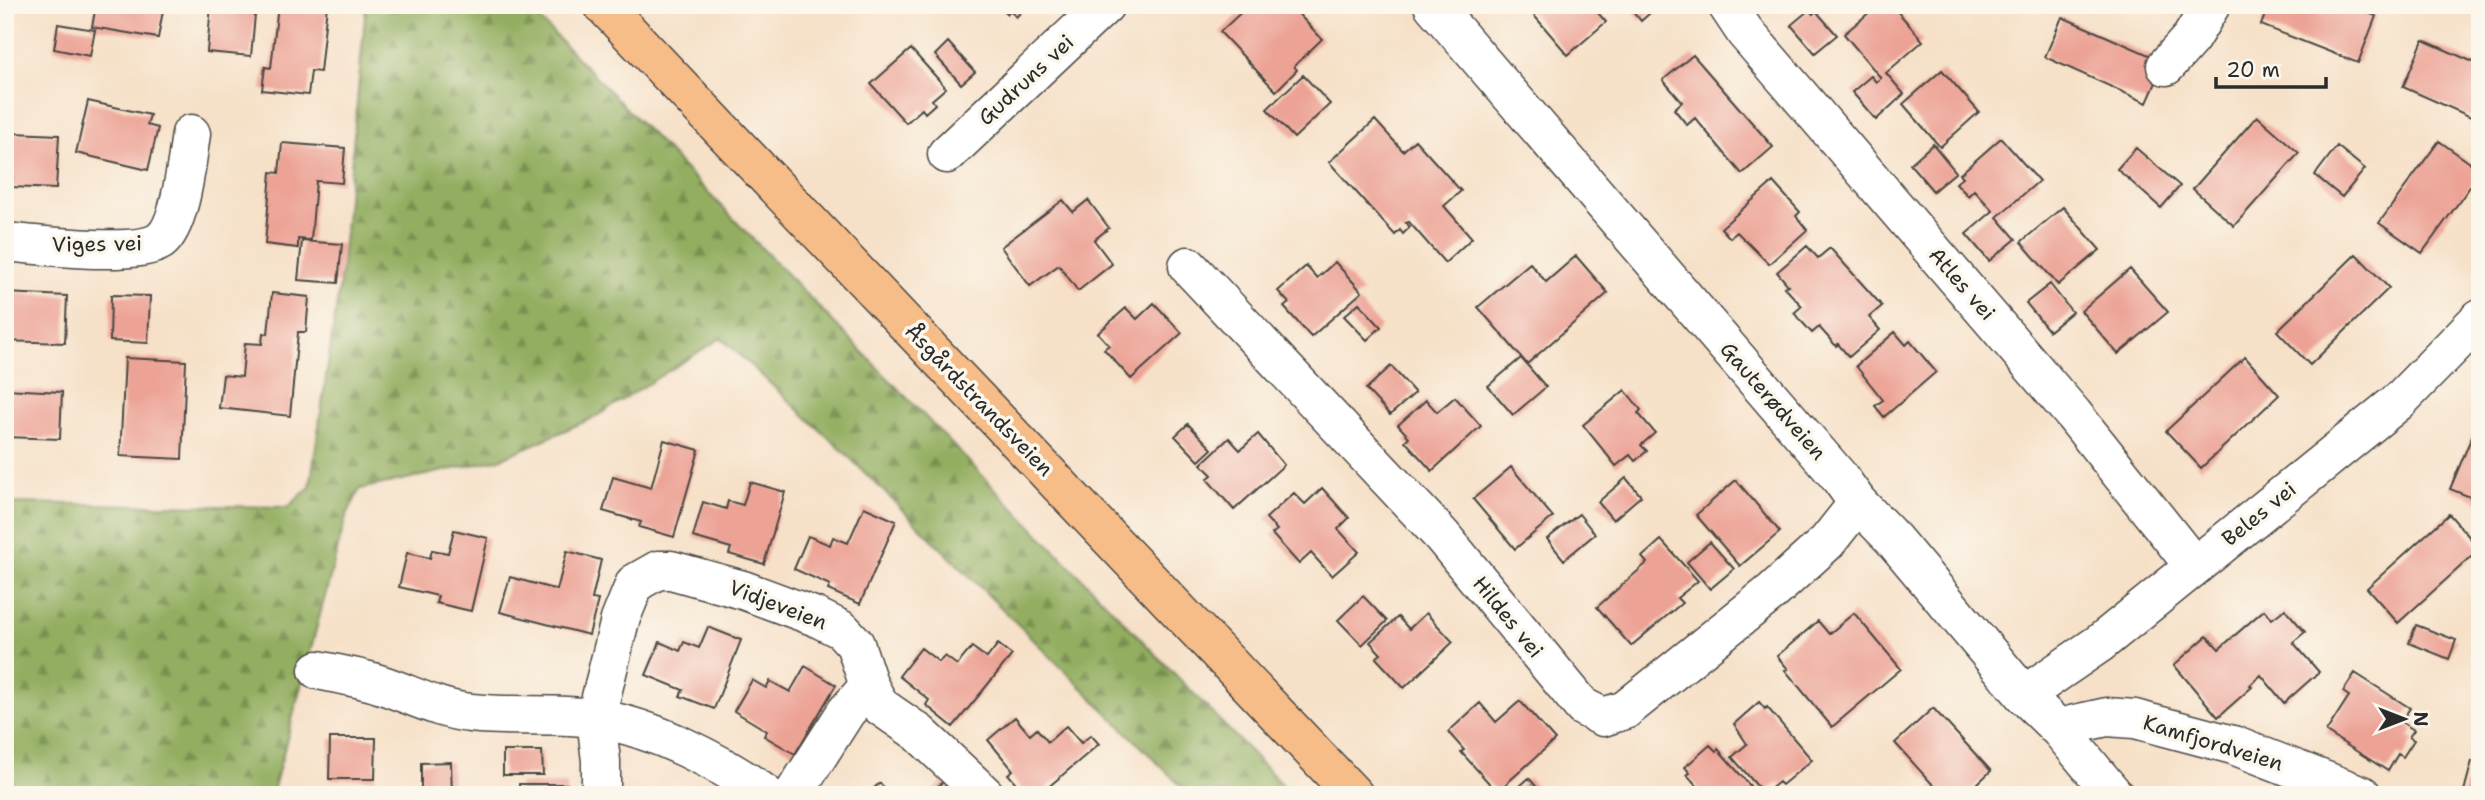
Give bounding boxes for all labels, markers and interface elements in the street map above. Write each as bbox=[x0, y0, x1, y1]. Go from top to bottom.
street label: Gudruns vei bbox=[972, 28, 1080, 132]
scale bar bbox=[2216, 46, 2326, 90]
text: 20 m bbox=[2226, 56, 2280, 84]
street label: Viges vei bbox=[52, 229, 142, 259]
street label: Atles vei bbox=[1923, 242, 2001, 326]
street label: Åsgårdstrandsveien bbox=[899, 317, 1060, 482]
street label: Gauterødveien bbox=[1714, 336, 1832, 466]
street label: Beles vei bbox=[2216, 475, 2302, 553]
street label: Hildes vei bbox=[1466, 570, 1550, 664]
street label: Vidjeveien bbox=[725, 574, 831, 637]
north arrow bbox=[2370, 684, 2440, 754]
street label: Kamfjordveien bbox=[2140, 708, 2287, 778]
text: N bbox=[2408, 711, 2433, 727]

